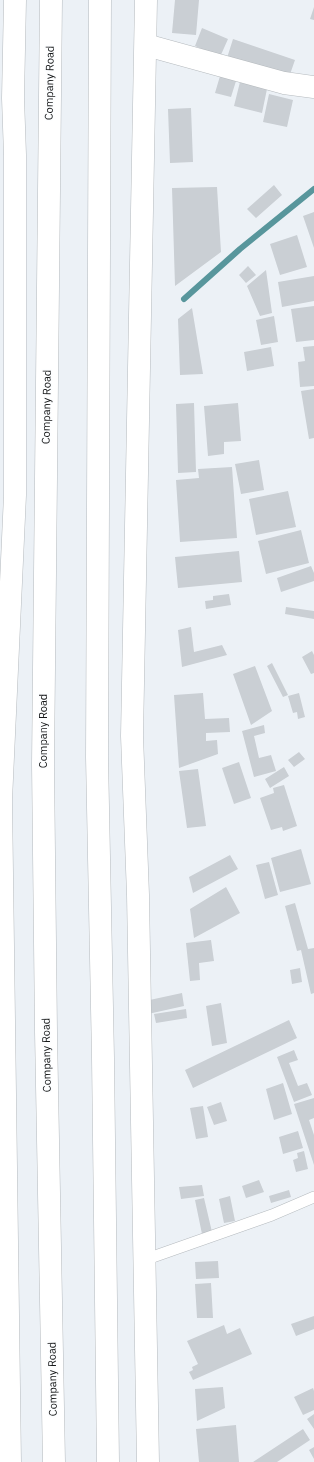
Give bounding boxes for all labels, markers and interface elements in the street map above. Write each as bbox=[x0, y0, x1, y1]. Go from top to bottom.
street label: Company Road bbox=[43, 46, 57, 120]
street label: Company Road bbox=[40, 370, 54, 444]
street label: Company Road bbox=[37, 694, 51, 768]
street label: Company Road bbox=[40, 1018, 54, 1092]
street label: Company Road bbox=[46, 1342, 60, 1416]

